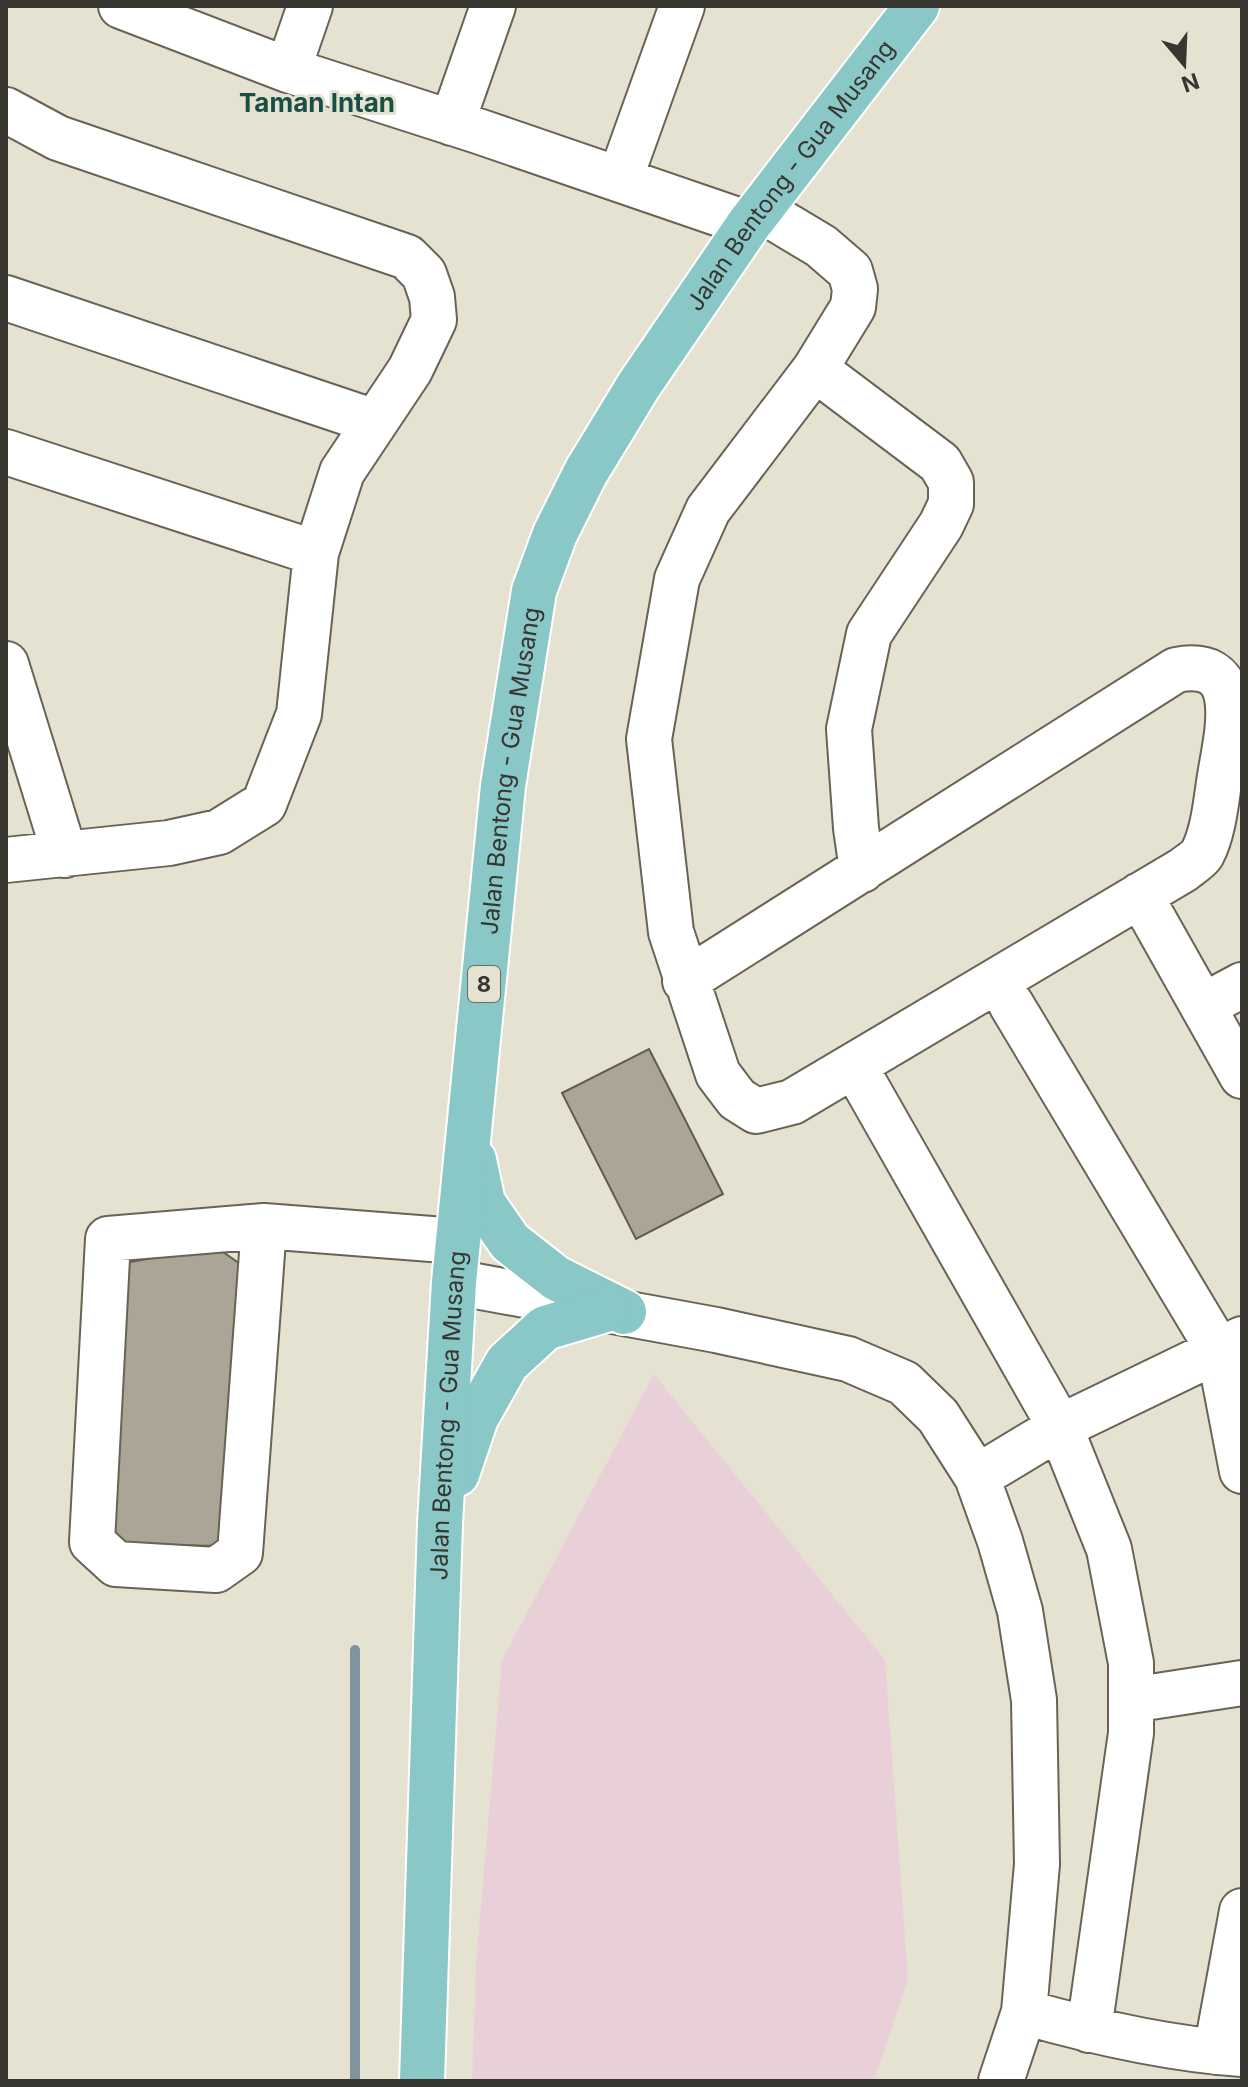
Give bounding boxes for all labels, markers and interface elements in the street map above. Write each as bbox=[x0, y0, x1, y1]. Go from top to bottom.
north arrow bbox=[1144, 24, 1224, 104]
street label: Jalan Bentong - Gua Musang bbox=[680, 34, 900, 316]
text: N bbox=[1178, 68, 1203, 98]
district label: Taman Intan bbox=[239, 87, 395, 118]
street label: Jalan Bentong - Gua Musang bbox=[474, 605, 546, 936]
road number: 8 bbox=[468, 966, 500, 1002]
street label: Jalan Bentong - Gua Musang bbox=[424, 1249, 472, 1581]

